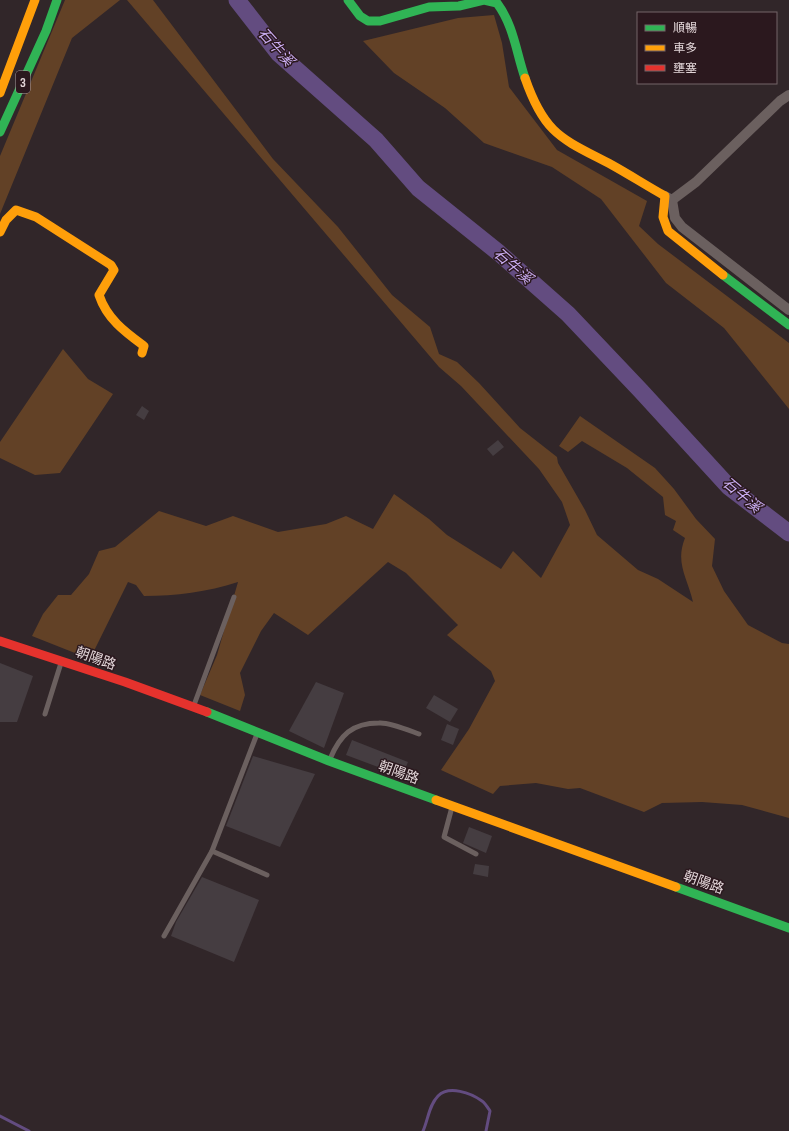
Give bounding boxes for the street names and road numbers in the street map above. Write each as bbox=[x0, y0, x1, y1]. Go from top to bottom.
road number: 3 bbox=[16, 71, 30, 93]
street label: 朝陽路 bbox=[73, 643, 118, 674]
street label: 朝陽路 bbox=[376, 757, 421, 788]
street label: 朝陽路 bbox=[681, 867, 726, 898]

